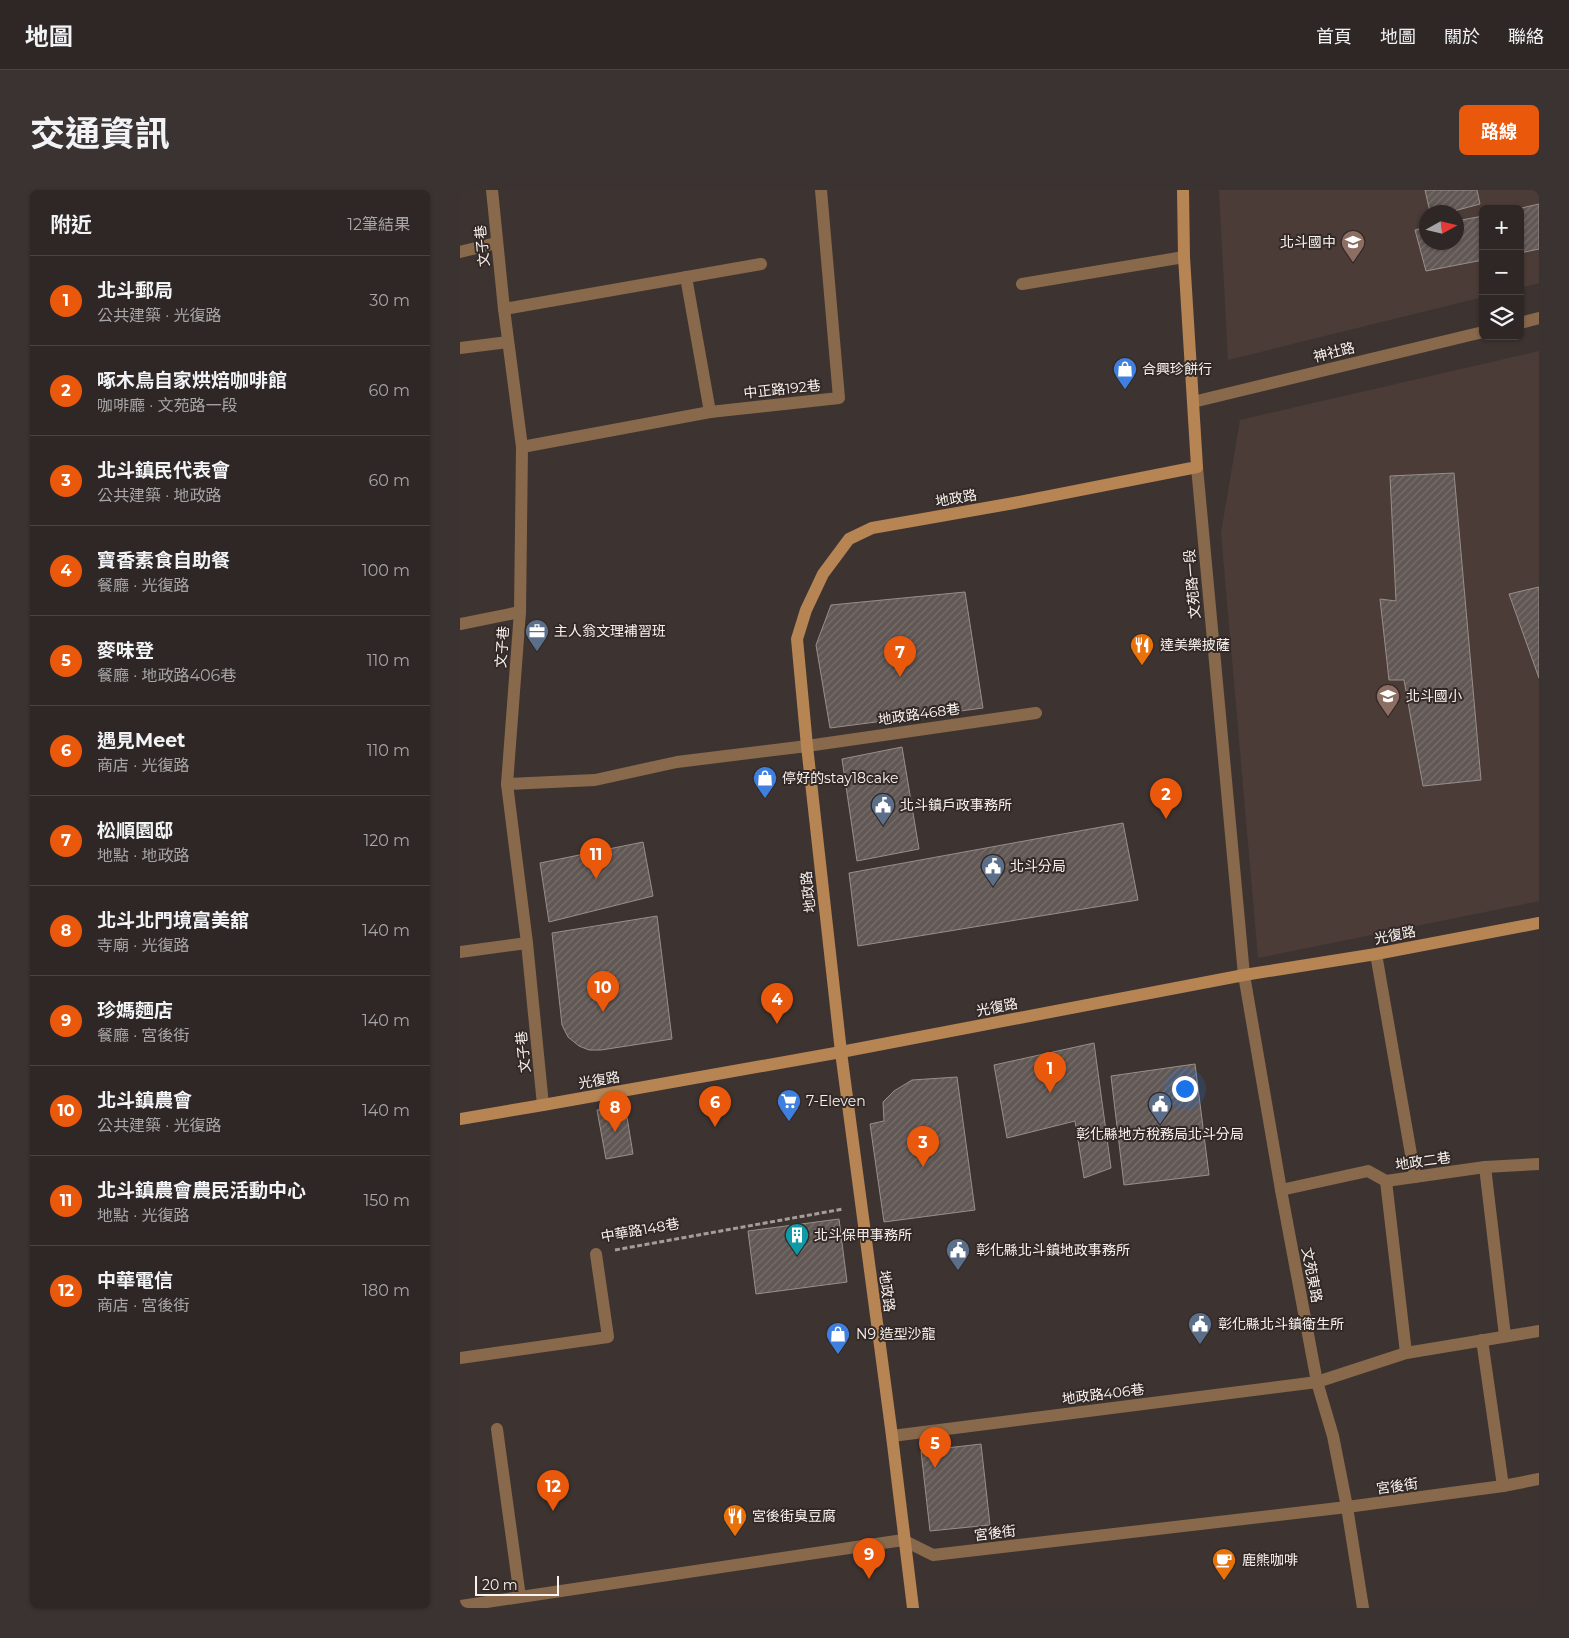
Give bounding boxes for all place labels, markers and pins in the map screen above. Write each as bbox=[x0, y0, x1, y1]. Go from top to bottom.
school or university icon: 北斗國中 bbox=[1340, 229, 1366, 263]
place label: 北斗國中 bbox=[1280, 233, 1336, 251]
shop icon: 合興珍餅行 bbox=[1112, 356, 1138, 390]
place label: 合興珍餅行 bbox=[1142, 360, 1212, 378]
office icon: 主人翁文理補習班 bbox=[524, 618, 550, 652]
place label: 主人翁文理補習班 bbox=[554, 622, 666, 640]
restaurant icon: 達美樂披薩 bbox=[1129, 632, 1155, 666]
pin: 7 bbox=[884, 636, 916, 677]
place label: 達美樂披薩 bbox=[1160, 636, 1230, 654]
school or university icon: 北斗國小 bbox=[1375, 683, 1401, 717]
place label: 北斗國小 bbox=[1406, 687, 1462, 705]
shop icon: 停好的stay18cake bbox=[752, 765, 778, 799]
place label: 停好的stay18cake bbox=[782, 769, 899, 787]
pin: 2 bbox=[1150, 778, 1182, 819]
public building icon: 北斗鎮戶政事務所 bbox=[870, 792, 896, 826]
place label: 北斗鎮戶政事務所 bbox=[900, 796, 1012, 814]
pin: 11 bbox=[580, 838, 612, 879]
public building icon: 北斗分局 bbox=[980, 853, 1006, 887]
place label: 北斗分局 bbox=[1010, 857, 1066, 875]
pin: 10 bbox=[587, 971, 619, 1012]
pin: 4 bbox=[761, 983, 793, 1024]
pin: 1 bbox=[1034, 1052, 1066, 1093]
pin: 6 bbox=[699, 1086, 731, 1127]
supermarket icon: 7-Eleven bbox=[776, 1088, 802, 1122]
pin: 8 bbox=[599, 1091, 631, 1132]
public building icon: 彰化縣地方稅務局北斗分局 bbox=[1147, 1091, 1173, 1125]
place label: 7-Eleven bbox=[806, 1092, 866, 1110]
place label: 彰化縣地方稅務局北斗分局 bbox=[1076, 1125, 1244, 1143]
pin: 3 bbox=[907, 1126, 939, 1167]
building icon: 北斗保甲事務所 bbox=[784, 1222, 810, 1256]
place label: 北斗保甲事務所 bbox=[814, 1226, 912, 1244]
public building icon: 彰化縣北斗鎮地政事務所 bbox=[945, 1237, 971, 1271]
place label: 彰化縣北斗鎮地政事務所 bbox=[976, 1241, 1130, 1259]
public building icon: 彰化縣北斗鎮衛生所 bbox=[1187, 1311, 1213, 1345]
place label: 彰化縣北斗鎮衛生所 bbox=[1218, 1315, 1344, 1333]
shop icon: N9 造型沙龍 bbox=[825, 1321, 851, 1355]
place label: N9 造型沙龍 bbox=[856, 1325, 936, 1343]
pin: 5 bbox=[919, 1427, 951, 1468]
pin: 12 bbox=[537, 1470, 569, 1511]
restaurant icon: 宮後街臭豆腐 bbox=[722, 1503, 748, 1537]
place label: 宮後街臭豆腐 bbox=[752, 1507, 836, 1525]
pin: 9 bbox=[853, 1538, 885, 1579]
cafe icon: 鹿熊咖啡 bbox=[1211, 1547, 1237, 1581]
place label: 鹿熊咖啡 bbox=[1242, 1551, 1298, 1569]

